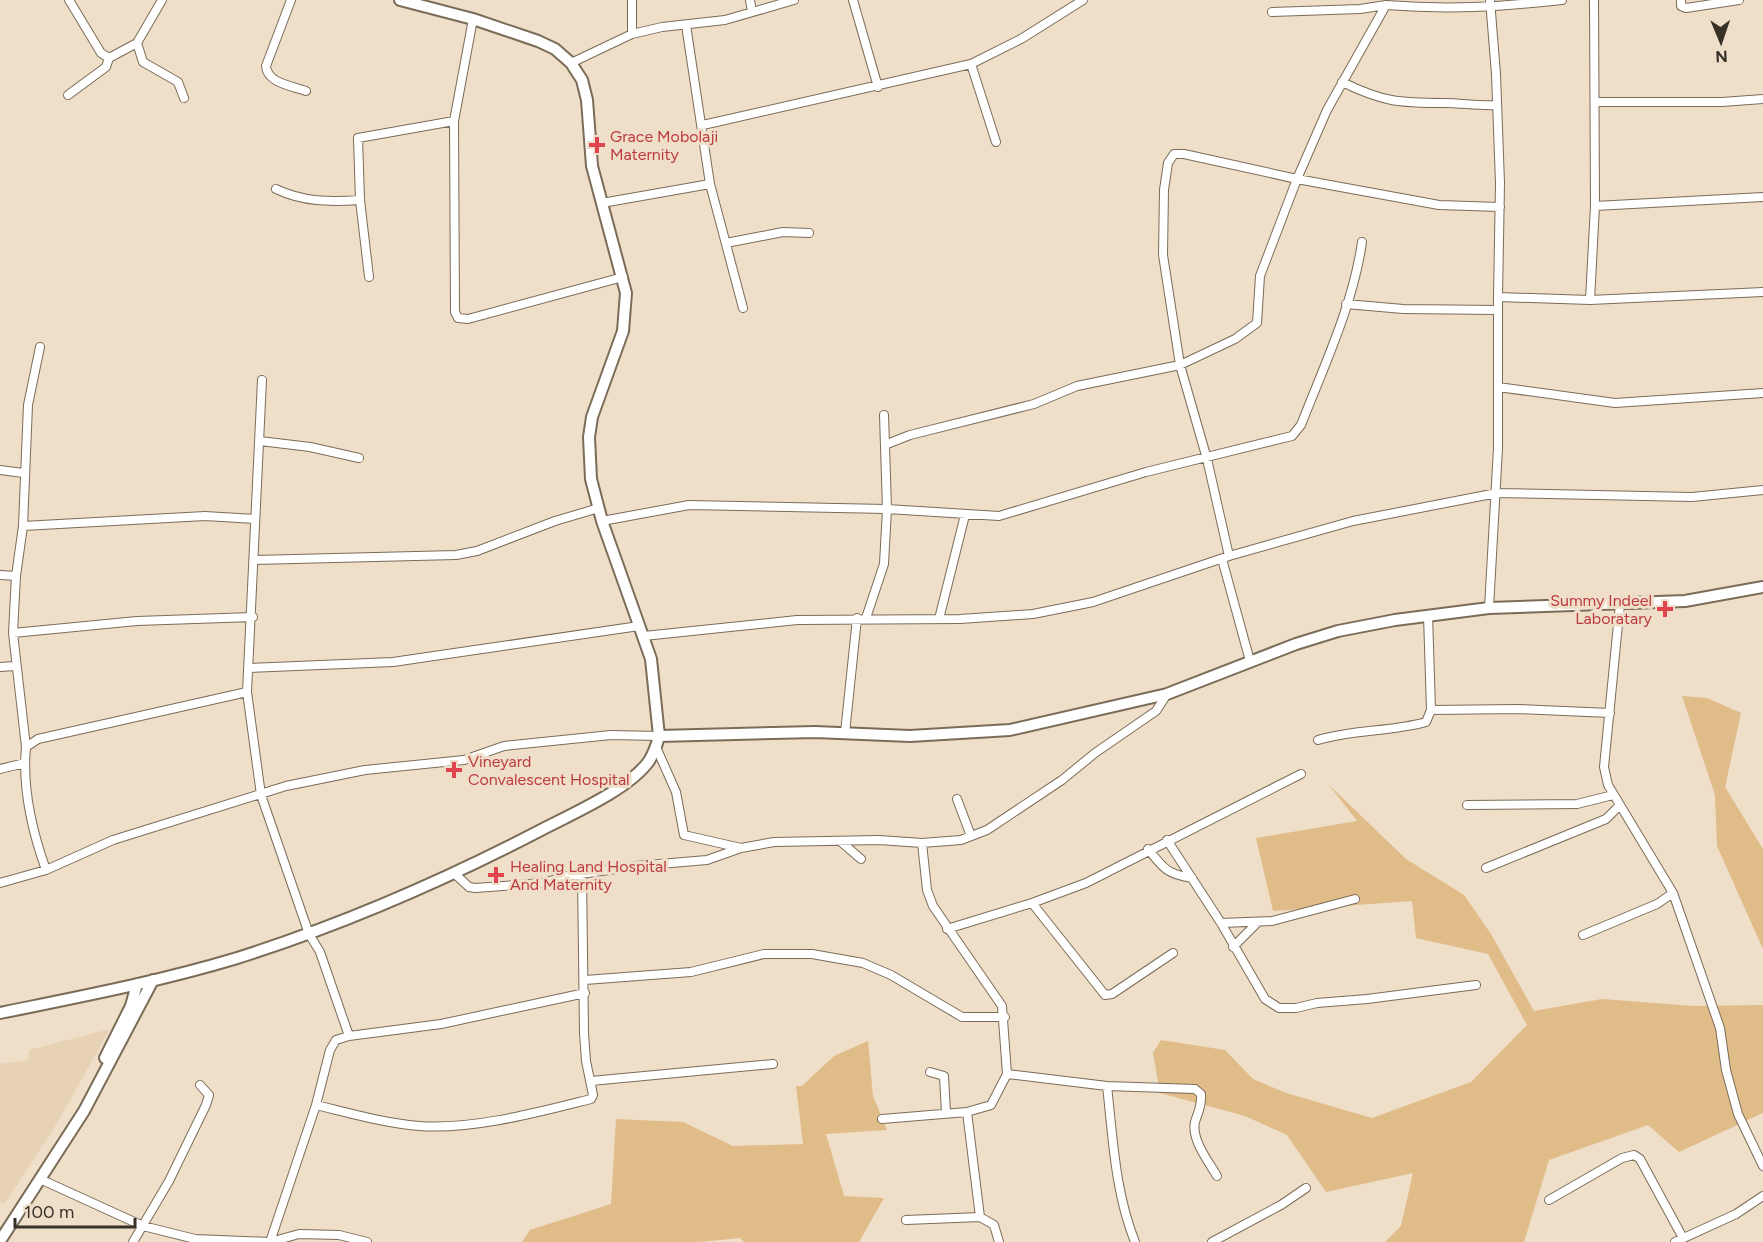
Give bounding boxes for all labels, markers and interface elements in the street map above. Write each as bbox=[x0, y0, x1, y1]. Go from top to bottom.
north arrow bbox=[1691, 12, 1751, 72]
text: N bbox=[1715, 47, 1728, 66]
place label: Grace Mobolaji Maternity bbox=[610, 127, 718, 164]
marker: Grace Mobolaji Maternity bbox=[588, 136, 606, 154]
place label: Summy Indeel Laboratary bbox=[1550, 591, 1653, 628]
marker: Summy Indeel Laboratary bbox=[1656, 600, 1674, 618]
place label: Vineyard Convalescent Hospital bbox=[468, 752, 630, 789]
marker: Vineyard Convalescent Hospital bbox=[445, 761, 463, 779]
place label: Healing Land Hospital And Maternity bbox=[510, 857, 667, 894]
marker: Healing Land Hospital And Maternity bbox=[487, 866, 505, 884]
scale bar bbox=[15, 1191, 135, 1229]
text: 100 m bbox=[24, 1201, 74, 1223]

